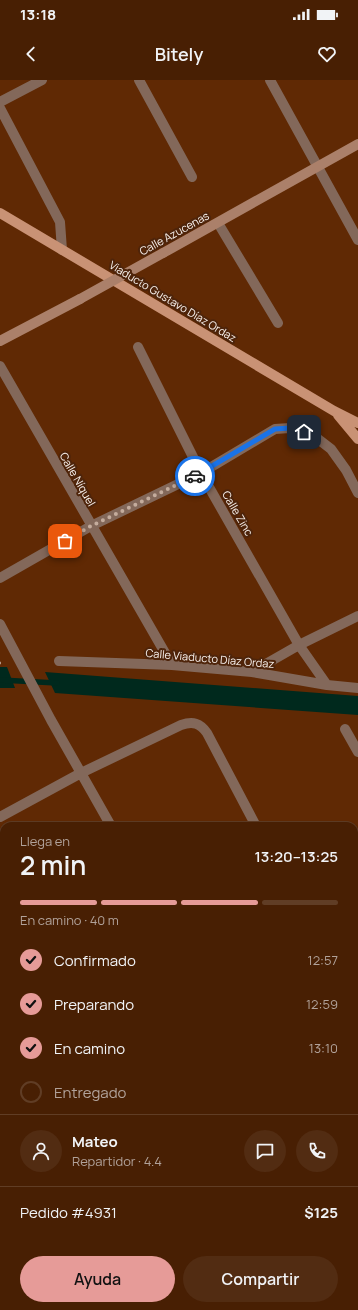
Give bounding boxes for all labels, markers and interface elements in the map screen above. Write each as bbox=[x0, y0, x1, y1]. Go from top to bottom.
text: 13:18 bbox=[20, 4, 56, 25]
text: Bitely bbox=[155, 42, 203, 66]
icon: back bbox=[20, 43, 42, 65]
icon: heart bbox=[316, 43, 338, 65]
street label: Calle Azucenas bbox=[136, 208, 212, 258]
street label: Viaducto Gustavo Díaz Ordaz bbox=[107, 257, 240, 345]
pin bbox=[287, 415, 321, 449]
icon: home bbox=[293, 421, 315, 443]
street label: Calle Níquel bbox=[57, 449, 99, 509]
courier bbox=[175, 456, 215, 496]
icon: car bbox=[184, 465, 206, 487]
street label: Calle Zinc bbox=[219, 488, 257, 538]
pin bbox=[48, 524, 82, 558]
icon: bag bbox=[54, 530, 76, 552]
street label: Calle Viaducto Díaz Ordaz bbox=[145, 645, 275, 671]
text: Llega en bbox=[20, 832, 70, 850]
text: 13:20–13:25 bbox=[254, 846, 338, 867]
text: 2 min bbox=[20, 847, 86, 883]
text: En camino · 40 m bbox=[20, 911, 119, 929]
icon: check bbox=[20, 949, 42, 971]
text: Confirmado bbox=[54, 950, 136, 971]
text: 12:57 bbox=[308, 951, 338, 969]
icon: check bbox=[20, 993, 42, 1015]
text: Preparando bbox=[54, 994, 134, 1015]
text: 12:59 bbox=[306, 995, 338, 1013]
icon: check bbox=[20, 1037, 42, 1059]
text: En camino bbox=[54, 1038, 125, 1059]
text: 13:10 bbox=[309, 1039, 338, 1057]
text: Entregado bbox=[54, 1082, 126, 1103]
button: person bbox=[20, 1130, 62, 1172]
button: chat bbox=[244, 1130, 286, 1172]
button: phone bbox=[296, 1130, 338, 1172]
text: Mateo bbox=[72, 1131, 118, 1152]
text: Repartidor · 4.4 bbox=[72, 1152, 162, 1170]
text: Pedido #4931 bbox=[20, 1202, 117, 1223]
text: $125 bbox=[304, 1202, 338, 1223]
button: Ayuda bbox=[20, 1256, 175, 1302]
button: Compartir bbox=[183, 1256, 338, 1302]

